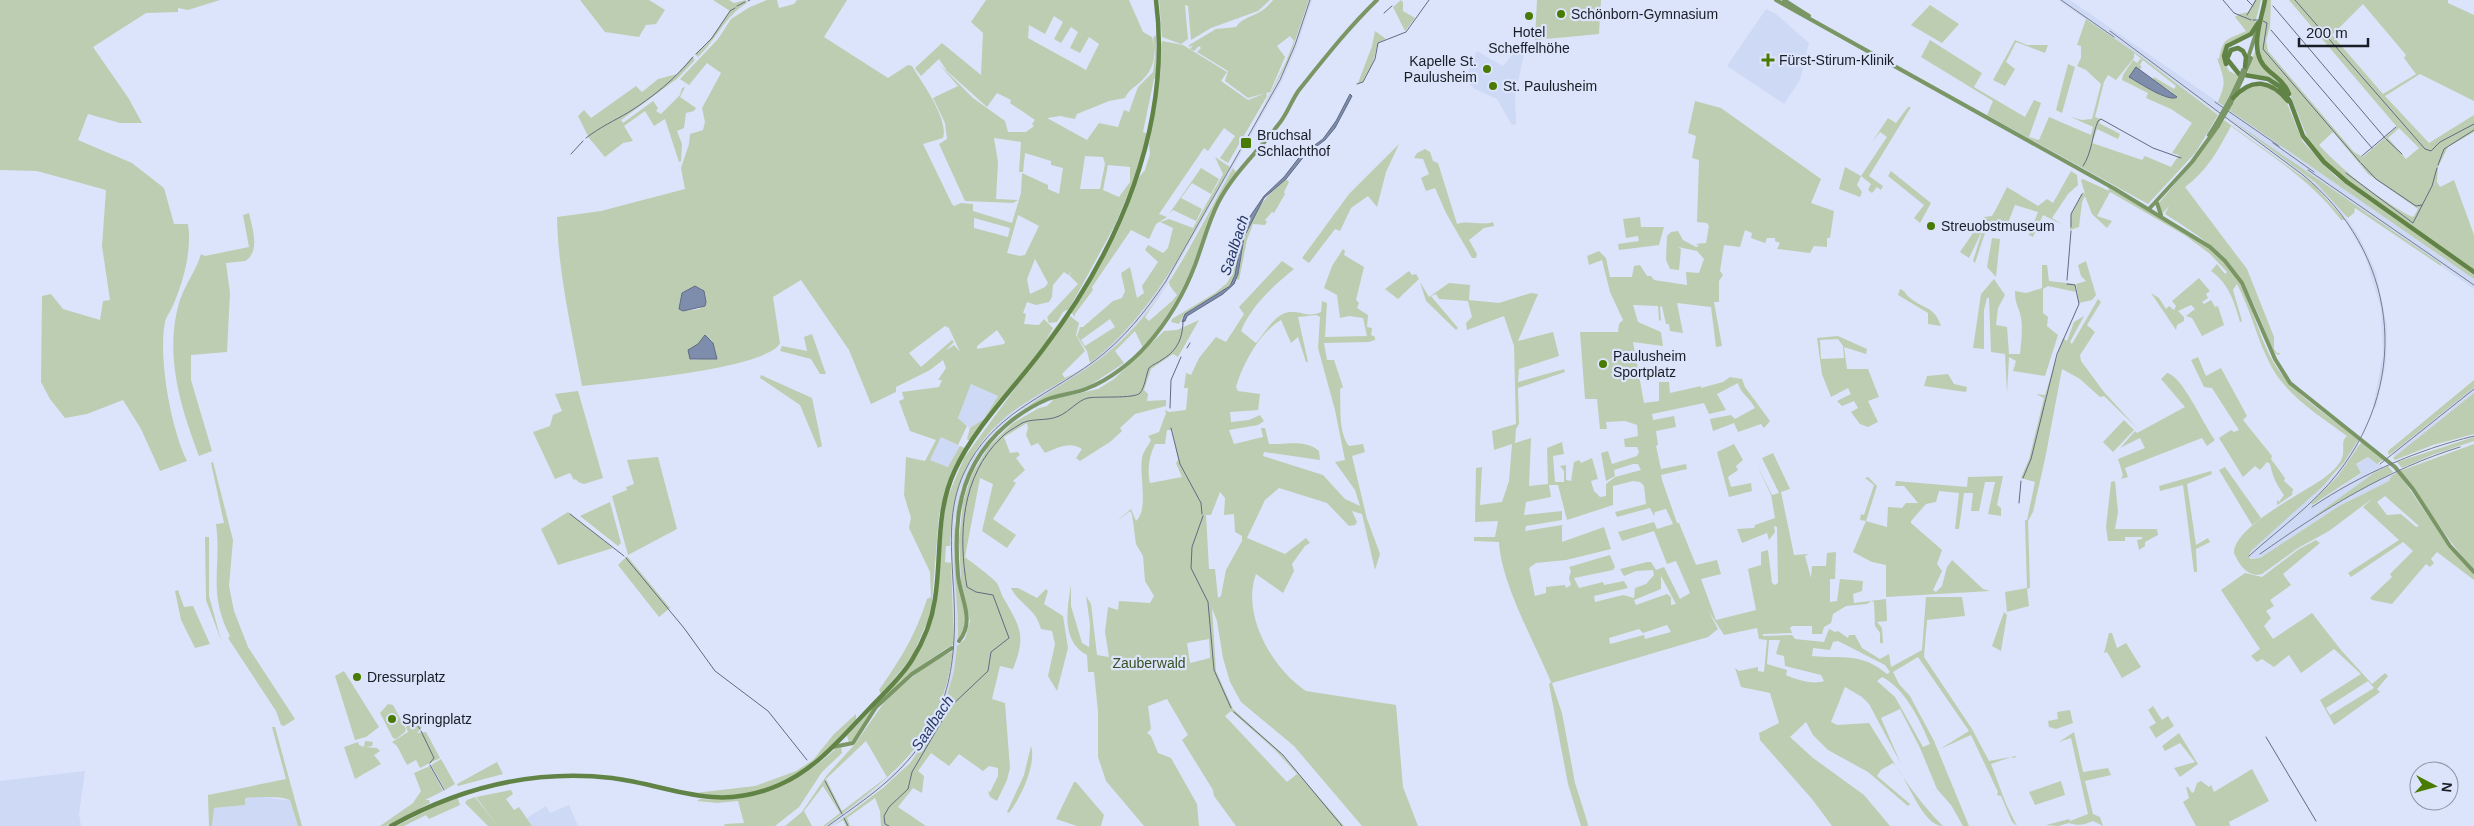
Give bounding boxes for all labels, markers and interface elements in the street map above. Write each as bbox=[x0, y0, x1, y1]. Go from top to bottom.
place label: Schönborn-Gymnasium bbox=[1571, 6, 1718, 22]
marker: Schönborn-Gymnasium bbox=[1555, 8, 1567, 20]
marker: Hotel Scheffelhöhe bbox=[1523, 10, 1535, 22]
scale bar bbox=[2299, 15, 2368, 47]
place label: Hotel Scheffelhöhe bbox=[1488, 24, 1570, 56]
text: 200 m bbox=[2306, 24, 2348, 41]
place label: Fürst-Stirum-Klinik bbox=[1779, 52, 1895, 68]
place label: Kapelle St. Paulusheim bbox=[1404, 53, 1477, 85]
marker: Fürst-Stirum-Klinik bbox=[1761, 53, 1775, 67]
marker: Kapelle St. Paulusheim bbox=[1481, 63, 1493, 75]
place label: St. Paulusheim bbox=[1503, 78, 1597, 94]
marker: St. Paulusheim bbox=[1487, 80, 1499, 92]
place label: Bruchsal Schlachthof bbox=[1257, 127, 1330, 159]
marker: Bruchsal Schlachthof bbox=[1239, 136, 1253, 150]
water label: Saalbach bbox=[1216, 213, 1252, 277]
place label: Streuobstmuseum bbox=[1941, 218, 2055, 234]
marker: Streuobstmuseum bbox=[1925, 220, 1937, 232]
place label: Paulusheim Sportplatz bbox=[1613, 348, 1686, 380]
marker: Paulusheim Sportplatz bbox=[1597, 358, 1609, 370]
park label: Zauberwald bbox=[1112, 655, 1186, 671]
place label: Dressurplatz bbox=[367, 669, 446, 685]
marker: Dressurplatz bbox=[351, 671, 363, 683]
water label: Saalbach bbox=[907, 692, 957, 754]
place label: Springplatz bbox=[402, 711, 472, 727]
marker: Springplatz bbox=[386, 713, 398, 725]
north arrow bbox=[2409, 761, 2459, 811]
text: N bbox=[2438, 781, 2455, 793]

